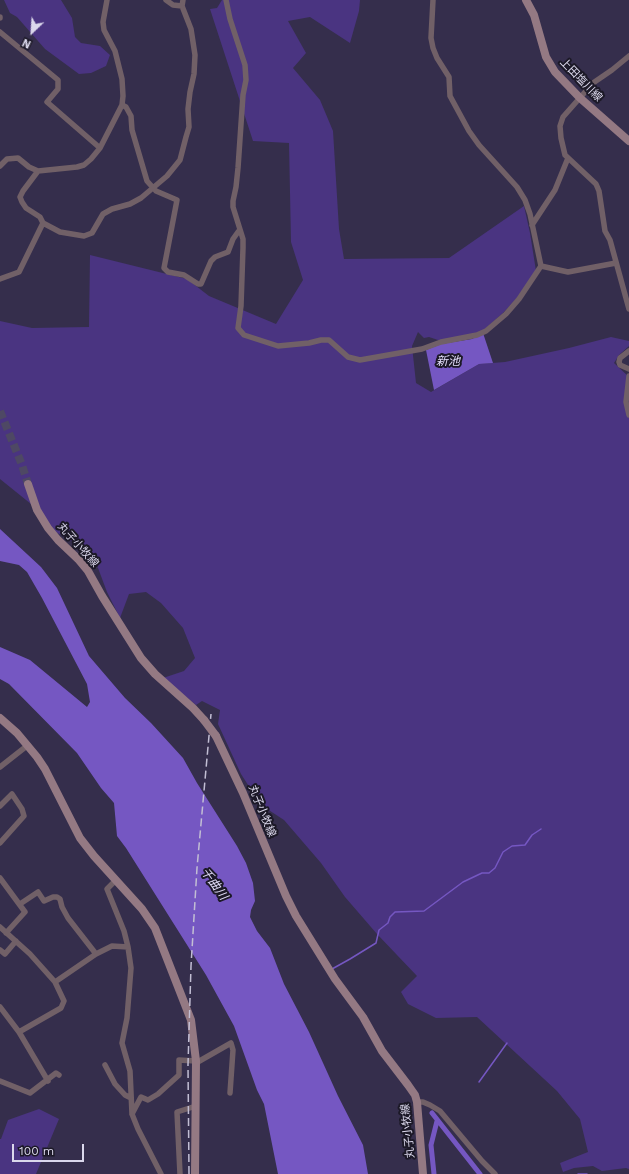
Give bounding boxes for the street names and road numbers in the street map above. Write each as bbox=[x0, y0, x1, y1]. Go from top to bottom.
street label: 上田塩川線 bbox=[557, 56, 605, 104]
street label: 丸子小牧線 bbox=[55, 520, 101, 570]
street label: 丸子小牧線 bbox=[246, 783, 278, 839]
street label: 丸子小牧線 bbox=[399, 1103, 417, 1159]

